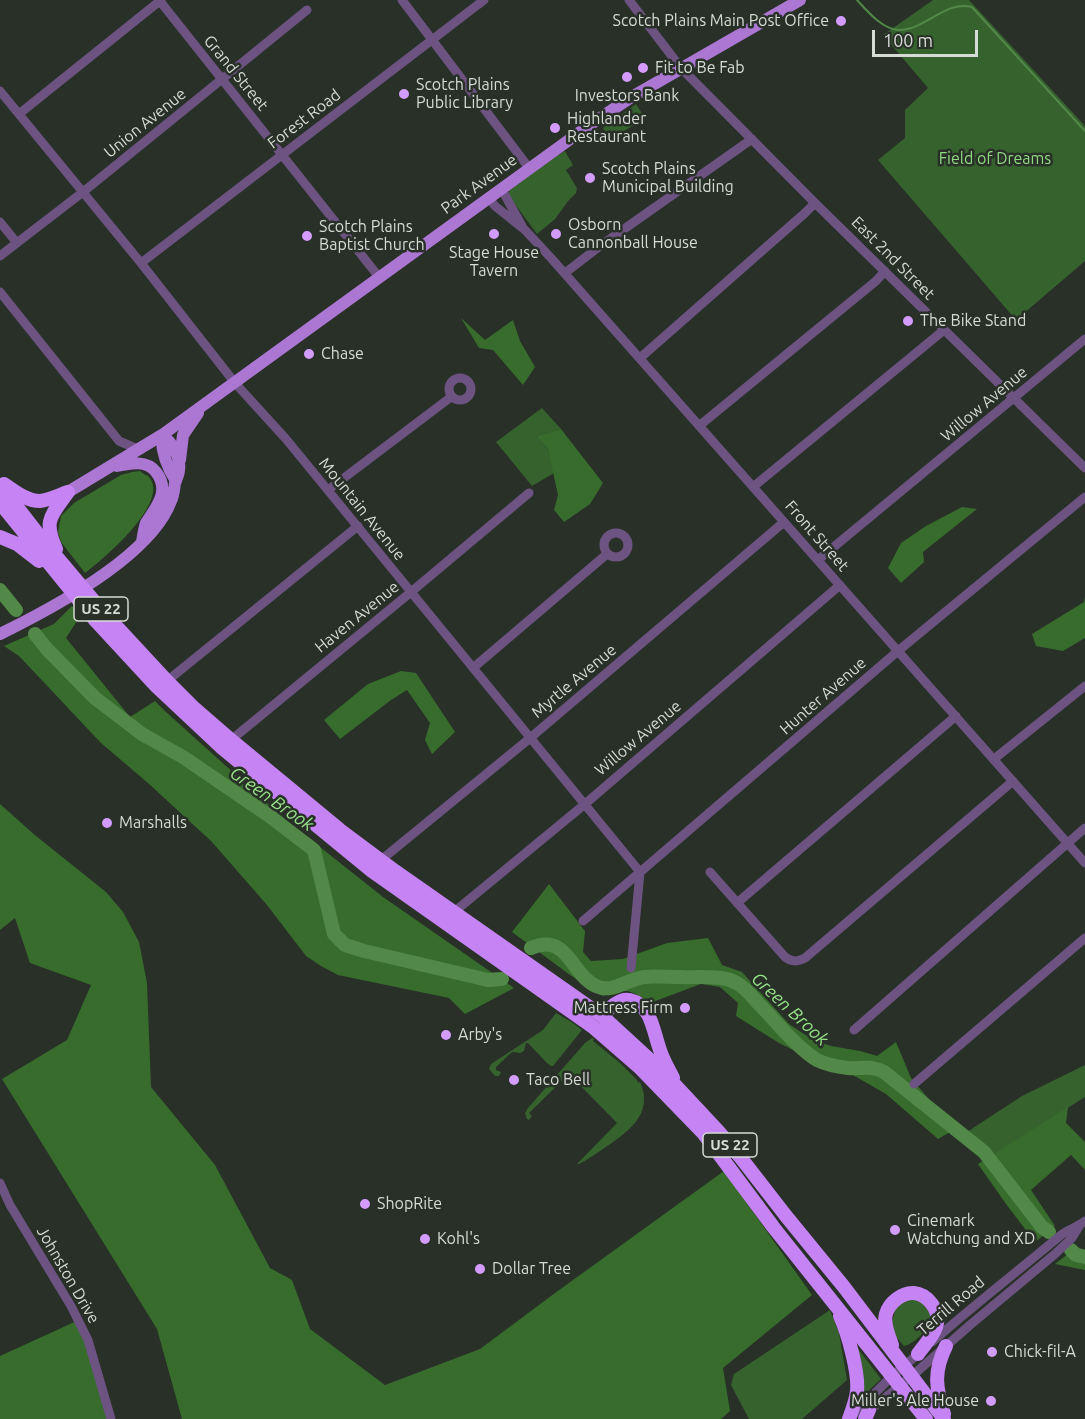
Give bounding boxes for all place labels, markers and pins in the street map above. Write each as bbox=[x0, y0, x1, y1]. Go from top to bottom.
place label: Scotch Plains Main Post Office bbox=[613, 11, 829, 31]
marker: Scotch Plains Main Post Office bbox=[834, 14, 848, 28]
place label: Fit to Be Fab bbox=[655, 58, 745, 78]
marker: Fit to Be Fab bbox=[636, 61, 650, 75]
marker: Investors Bank bbox=[620, 70, 634, 84]
place label: Scotch Plains Public Library bbox=[416, 75, 513, 113]
place label: Investors Bank bbox=[575, 86, 679, 106]
marker: Scotch Plains Public Library bbox=[397, 87, 411, 101]
place label: Highlander Restaurant bbox=[567, 109, 646, 147]
marker: Highlander Restaurant bbox=[548, 121, 562, 135]
place label: Scotch Plains Municipal Building bbox=[602, 159, 734, 197]
marker: Scotch Plains Municipal Building bbox=[583, 171, 597, 185]
place label: Osborn Cannonball House bbox=[568, 215, 698, 253]
place label: Scotch Plains Baptist Church bbox=[319, 217, 425, 255]
marker: Stage House Tavern bbox=[487, 227, 501, 241]
marker: Osborn Cannonball House bbox=[549, 227, 563, 241]
marker: Scotch Plains Baptist Church bbox=[300, 229, 314, 243]
place label: Stage House Tavern bbox=[449, 243, 539, 281]
place label: The Bike Stand bbox=[920, 311, 1026, 331]
marker: The Bike Stand bbox=[901, 314, 915, 328]
place label: Chase bbox=[321, 344, 364, 364]
marker: Chase bbox=[302, 347, 316, 361]
place label: Marshalls bbox=[119, 813, 187, 833]
marker: Marshalls bbox=[100, 816, 114, 830]
place label: Mattress Firm bbox=[574, 998, 673, 1018]
marker: Mattress Firm bbox=[678, 1001, 692, 1015]
place label: Arby's bbox=[458, 1025, 502, 1045]
marker: Arby's bbox=[439, 1028, 453, 1042]
place label: Taco Bell bbox=[526, 1070, 590, 1090]
marker: Taco Bell bbox=[507, 1073, 521, 1087]
place label: ShopRite bbox=[377, 1194, 442, 1214]
marker: ShopRite bbox=[358, 1197, 372, 1211]
place label: Cinemark Watchung and XD bbox=[907, 1211, 1035, 1249]
marker: Cinemark Watchung and XD bbox=[888, 1223, 902, 1237]
place label: Kohl's bbox=[437, 1229, 480, 1249]
marker: Kohl's bbox=[418, 1232, 432, 1246]
place label: Dollar Tree bbox=[492, 1259, 571, 1279]
marker: Dollar Tree bbox=[473, 1262, 487, 1276]
place label: Chick-fil-A bbox=[1004, 1342, 1076, 1362]
marker: Chick-fil-A bbox=[985, 1345, 999, 1359]
place label: Miller's Ale House bbox=[851, 1391, 979, 1411]
marker: Miller's Ale House bbox=[984, 1394, 998, 1408]

